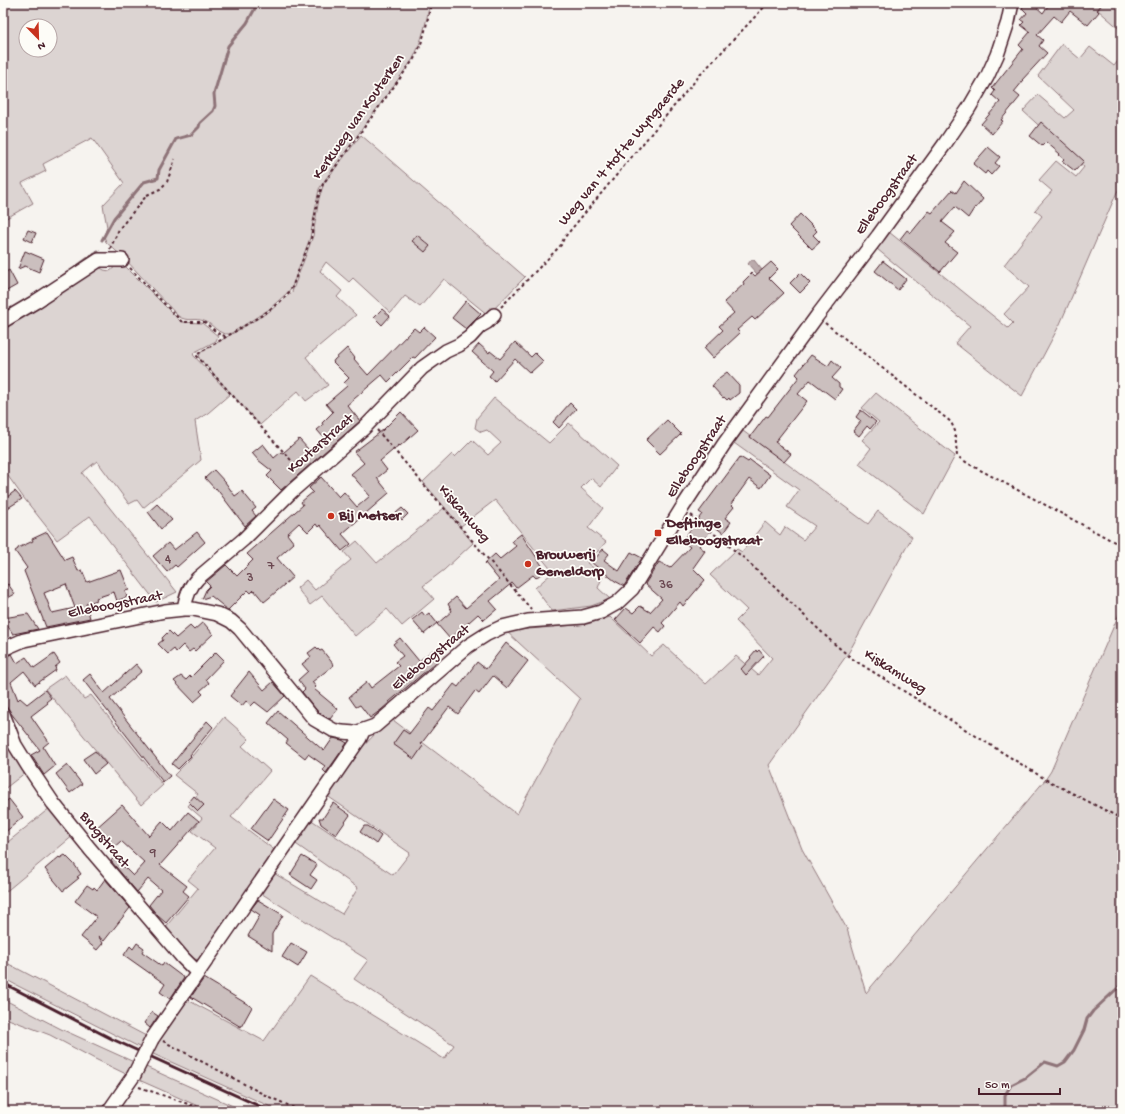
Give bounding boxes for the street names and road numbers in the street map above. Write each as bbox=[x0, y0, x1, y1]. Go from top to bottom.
street label: Kerkweg van Kouterken bbox=[309, 51, 409, 183]
street label: Weg van 't Hof te Wyngaerde bbox=[555, 74, 689, 230]
street label: Elleboogstraat bbox=[852, 150, 923, 239]
street label: Kouterstraat bbox=[284, 409, 359, 478]
street label: Elleboogstraat bbox=[663, 411, 732, 502]
street label: Kiskamweg bbox=[434, 481, 494, 547]
street label: Elleboogstraat bbox=[66, 587, 165, 623]
street label: Elleboogstraat bbox=[388, 620, 475, 695]
street label: Kiskamweg bbox=[860, 646, 930, 698]
street label: Brugstraat bbox=[75, 807, 134, 873]

